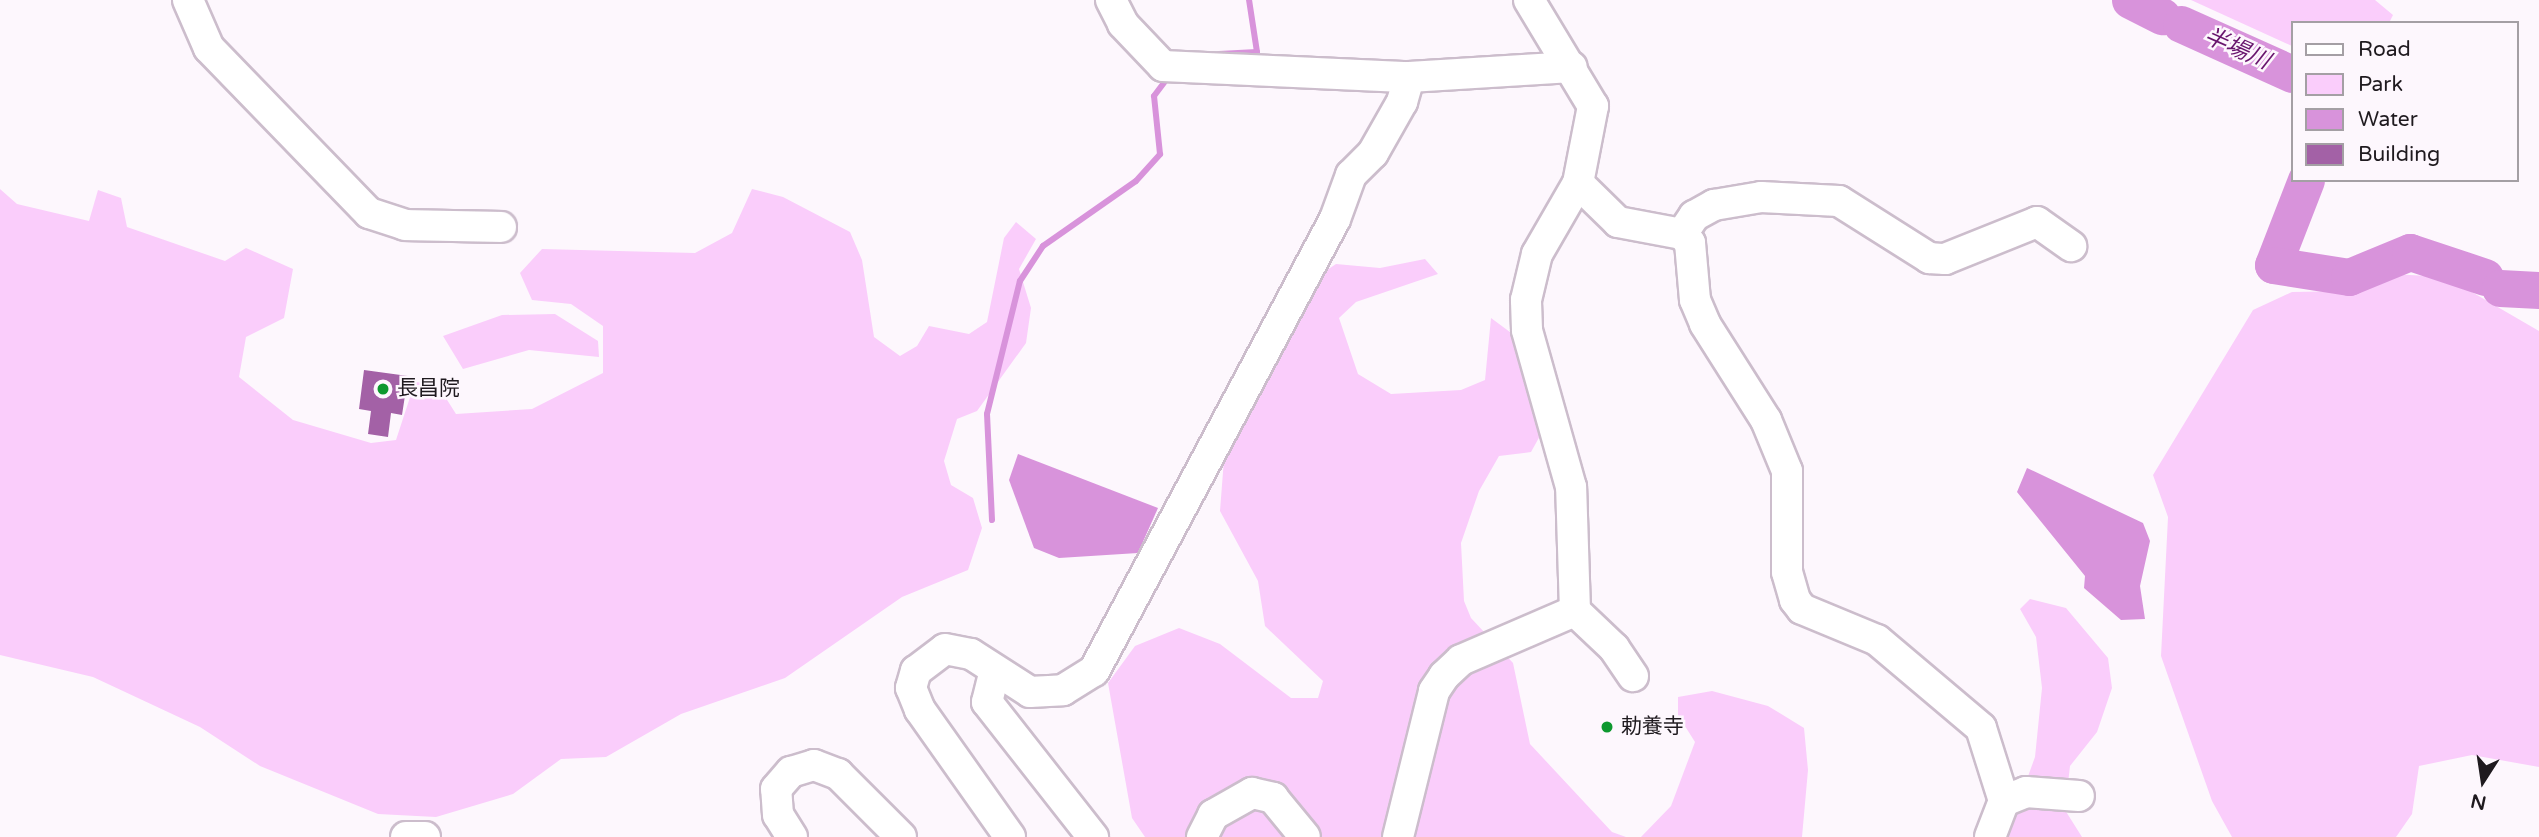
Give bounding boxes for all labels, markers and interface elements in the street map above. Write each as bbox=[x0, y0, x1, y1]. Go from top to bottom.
legend bbox=[2290, 21, 2518, 182]
water label: 半場川 bbox=[2200, 22, 2274, 76]
text: Road bbox=[2358, 37, 2411, 62]
text: Park bbox=[2358, 72, 2403, 97]
text: Water bbox=[2358, 107, 2418, 132]
text: Building bbox=[2358, 142, 2440, 167]
place label: 長昌院 bbox=[397, 376, 460, 402]
marker: 長昌院 bbox=[375, 381, 391, 397]
place label: 勅養寺 bbox=[1621, 714, 1684, 740]
marker: 勅養寺 bbox=[1599, 719, 1615, 735]
north arrow bbox=[2448, 746, 2518, 816]
text: N bbox=[2469, 789, 2488, 814]

